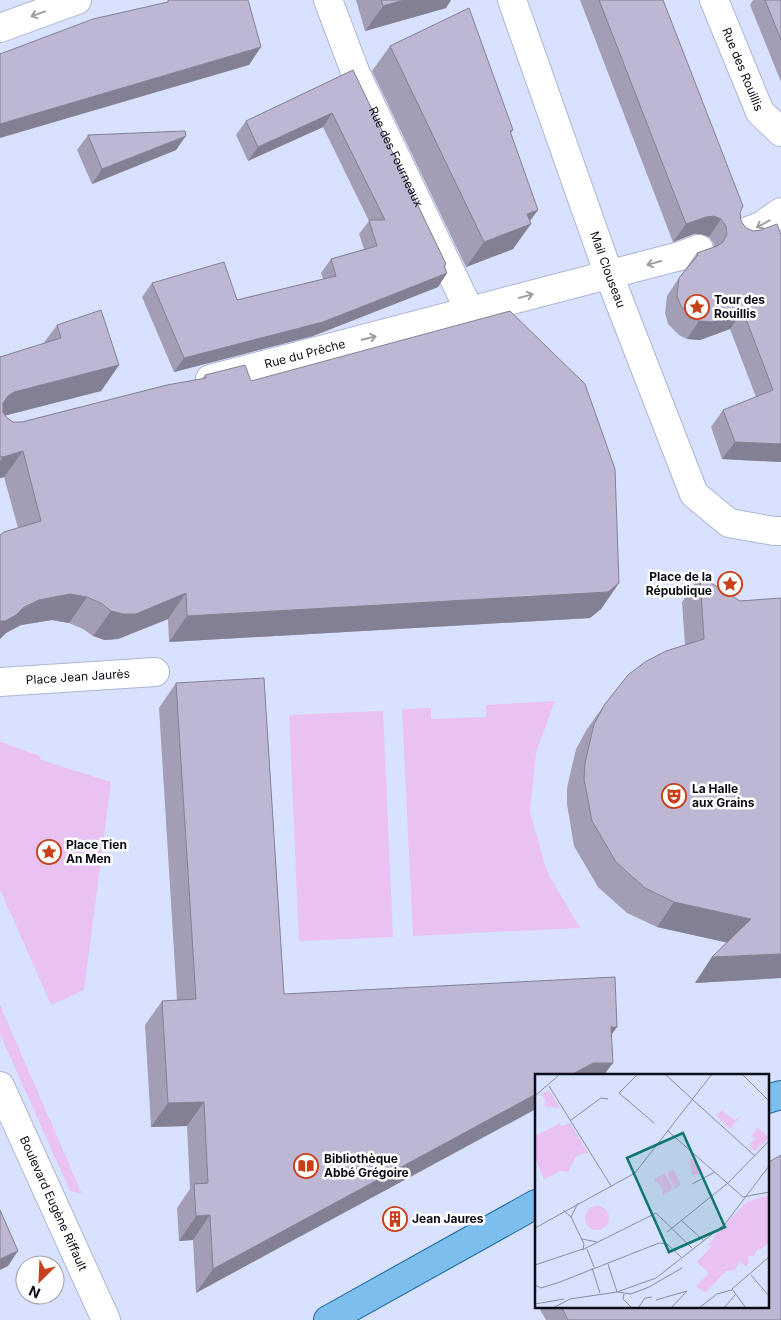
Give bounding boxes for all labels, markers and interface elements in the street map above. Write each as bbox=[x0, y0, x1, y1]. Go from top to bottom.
one-way arrow bbox=[31, 10, 47, 19]
street label: Rue des Rouillis bbox=[719, 25, 767, 113]
street label: Rue des Fourneaux bbox=[366, 104, 427, 210]
one-way arrow bbox=[755, 219, 770, 229]
street label: Mail Clouseau bbox=[587, 229, 629, 310]
one-way arrow bbox=[647, 258, 663, 268]
one-way arrow bbox=[518, 291, 534, 301]
place label: Tour des Rouillis bbox=[714, 292, 765, 321]
place icon: Tour des Rouillis bbox=[684, 294, 710, 320]
one-way arrow bbox=[361, 333, 377, 342]
street label: Rue du Prêche bbox=[263, 336, 347, 371]
place label: Place de la République bbox=[646, 569, 712, 598]
place icon: Place de la République bbox=[717, 571, 743, 597]
street label: Place Jean Jaurès bbox=[25, 666, 130, 687]
place label: La Halle aux Grains bbox=[692, 781, 755, 810]
theatre icon: La Halle aux Grains bbox=[661, 783, 687, 809]
place label: Place Tien An Men bbox=[66, 837, 127, 866]
place icon: Place Tien An Men bbox=[36, 839, 62, 865]
inset map bbox=[535, 1074, 768, 1308]
street label: Boulevard Eugène Riffault bbox=[17, 1134, 91, 1273]
place label: Bibliothèque Abbé Grégoire bbox=[324, 1151, 409, 1180]
library icon: Bibliothèque Abbé Grégoire bbox=[293, 1153, 319, 1179]
building icon: Jean Jaures bbox=[382, 1206, 408, 1232]
place label: Jean Jaures bbox=[412, 1211, 484, 1226]
north arrow bbox=[15, 1255, 65, 1305]
text: N bbox=[26, 1282, 43, 1302]

